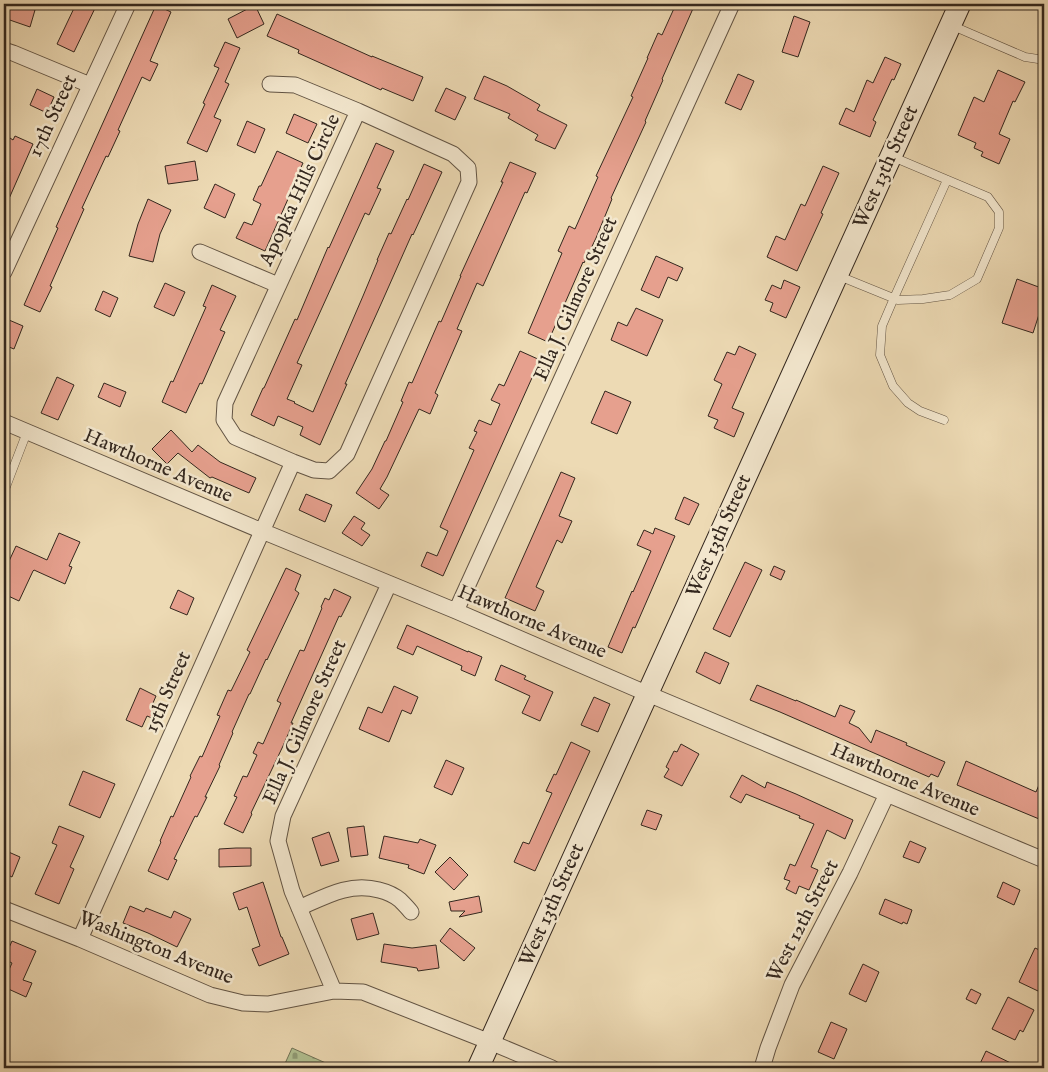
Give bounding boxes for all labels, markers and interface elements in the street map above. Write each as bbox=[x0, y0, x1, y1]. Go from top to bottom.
street label: 17th Street bbox=[23, 71, 83, 161]
street label: West 13th Street bbox=[848, 102, 924, 232]
street label: Apopka Hills Circle bbox=[253, 110, 346, 271]
street label: Ella J. Gilmore Street bbox=[528, 213, 624, 385]
street label: Hawthorne Avenue bbox=[80, 423, 236, 509]
street label: West 13th Street bbox=[681, 471, 757, 601]
street label: Hawthorne Avenue bbox=[454, 579, 610, 665]
street label: Ella J. Gilmore Street bbox=[257, 636, 353, 808]
street label: 15th Street bbox=[139, 647, 197, 736]
street label: Hawthorne Avenue bbox=[827, 737, 983, 823]
street label: West 13th Street bbox=[514, 840, 590, 970]
street label: West 12th Street bbox=[761, 856, 845, 986]
street label: Washington Avenue bbox=[75, 906, 237, 990]

